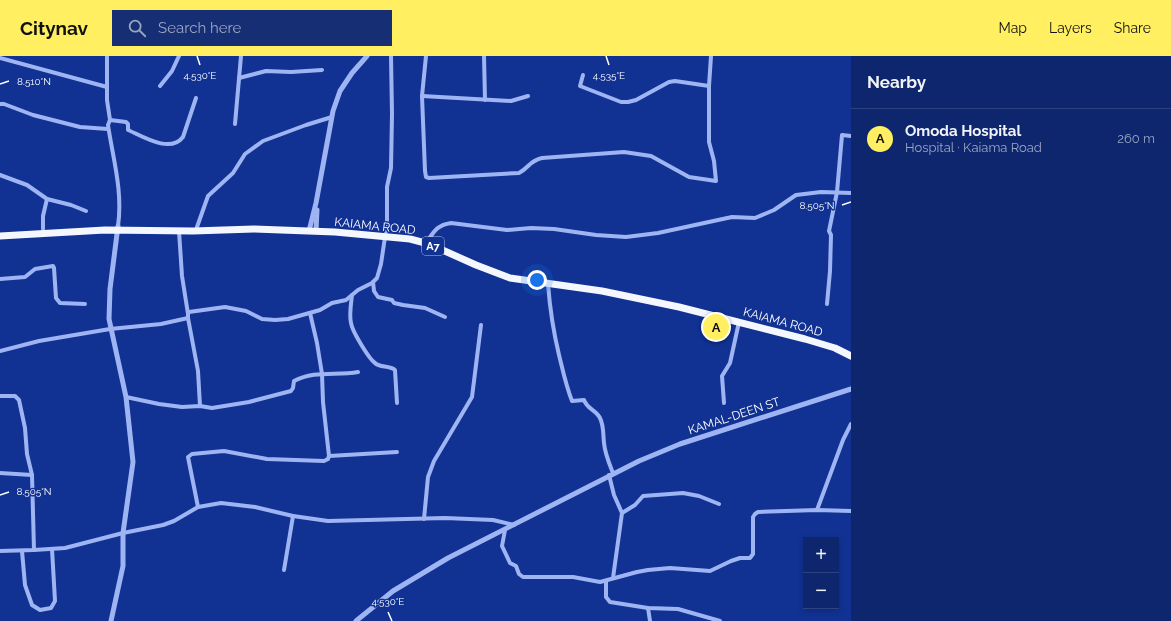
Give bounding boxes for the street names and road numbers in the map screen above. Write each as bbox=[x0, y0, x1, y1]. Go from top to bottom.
street label: KAIAMA ROAD bbox=[334, 215, 417, 237]
road number: A7 bbox=[422, 237, 444, 255]
street label: KAIAMA ROAD bbox=[742, 305, 825, 339]
street label: KAMAL-DEEN ST bbox=[686, 394, 782, 437]

